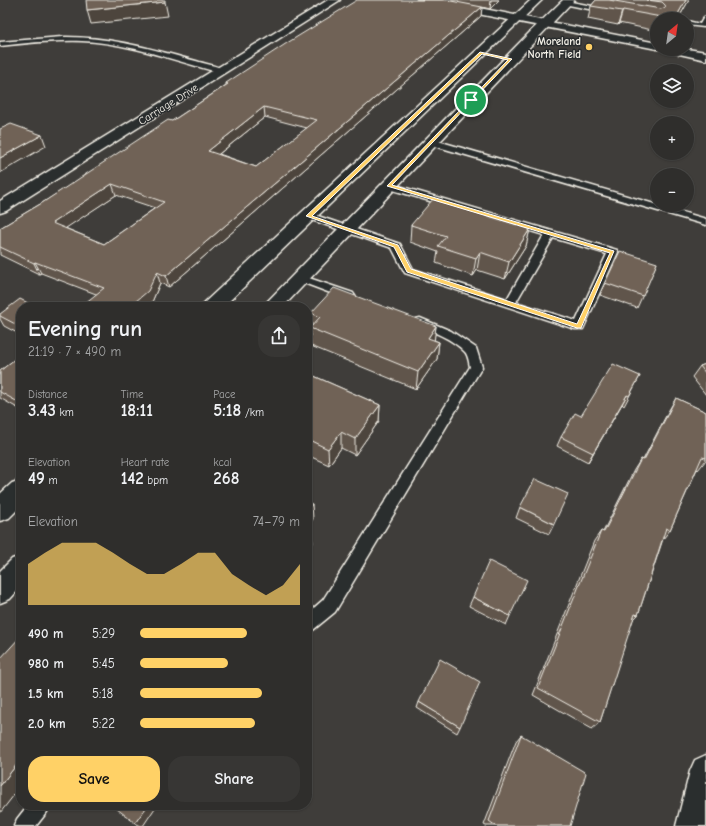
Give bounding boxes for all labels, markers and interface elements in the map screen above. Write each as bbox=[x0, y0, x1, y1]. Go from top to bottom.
north arrow bbox=[650, 12, 694, 56]
map controls bbox=[650, 12, 694, 212]
place label: Moreland North Field bbox=[528, 35, 581, 61]
marker: Moreland North Field bbox=[584, 42, 594, 52]
button: layers bbox=[650, 64, 694, 108]
street label: Carriage Drive bbox=[136, 81, 201, 128]
pin bbox=[454, 83, 488, 117]
icon: arrive bbox=[460, 89, 482, 111]
button: + bbox=[650, 116, 694, 160]
button: − bbox=[650, 168, 694, 212]
button: share bbox=[258, 315, 300, 357]
text: Evening run bbox=[28, 316, 142, 342]
text: 21:19 · 7 × 490 m bbox=[28, 344, 121, 359]
text: Distance bbox=[28, 388, 67, 401]
text: Time bbox=[121, 388, 144, 401]
text: Pace bbox=[213, 388, 236, 401]
text: 3.43 bbox=[28, 401, 56, 420]
text: 18:11 bbox=[121, 401, 153, 420]
text: 5:18 bbox=[213, 401, 241, 420]
text: km bbox=[56, 406, 74, 419]
text: /km bbox=[241, 406, 264, 419]
text: Elevation bbox=[28, 456, 70, 469]
text: Heart rate bbox=[121, 456, 169, 469]
text: kcal bbox=[213, 456, 232, 469]
text: 49 bbox=[28, 469, 45, 488]
text: 142 bbox=[121, 469, 144, 488]
text: 268 bbox=[213, 469, 239, 488]
text: m bbox=[45, 474, 58, 487]
text: bpm bbox=[144, 474, 168, 487]
text: Elevation bbox=[28, 514, 78, 529]
text: 74–79 m bbox=[253, 514, 300, 529]
text: 490 m bbox=[28, 626, 63, 641]
text: 5:29 bbox=[92, 626, 115, 641]
text: 980 m bbox=[28, 656, 64, 671]
text: 5:45 bbox=[92, 656, 115, 671]
text: 1.5 km bbox=[28, 686, 64, 701]
text: 5:18 bbox=[92, 686, 113, 701]
text: 2.0 km bbox=[28, 716, 66, 731]
text: 5:22 bbox=[92, 716, 115, 731]
button: Save bbox=[28, 756, 160, 802]
button: Share bbox=[168, 756, 300, 802]

